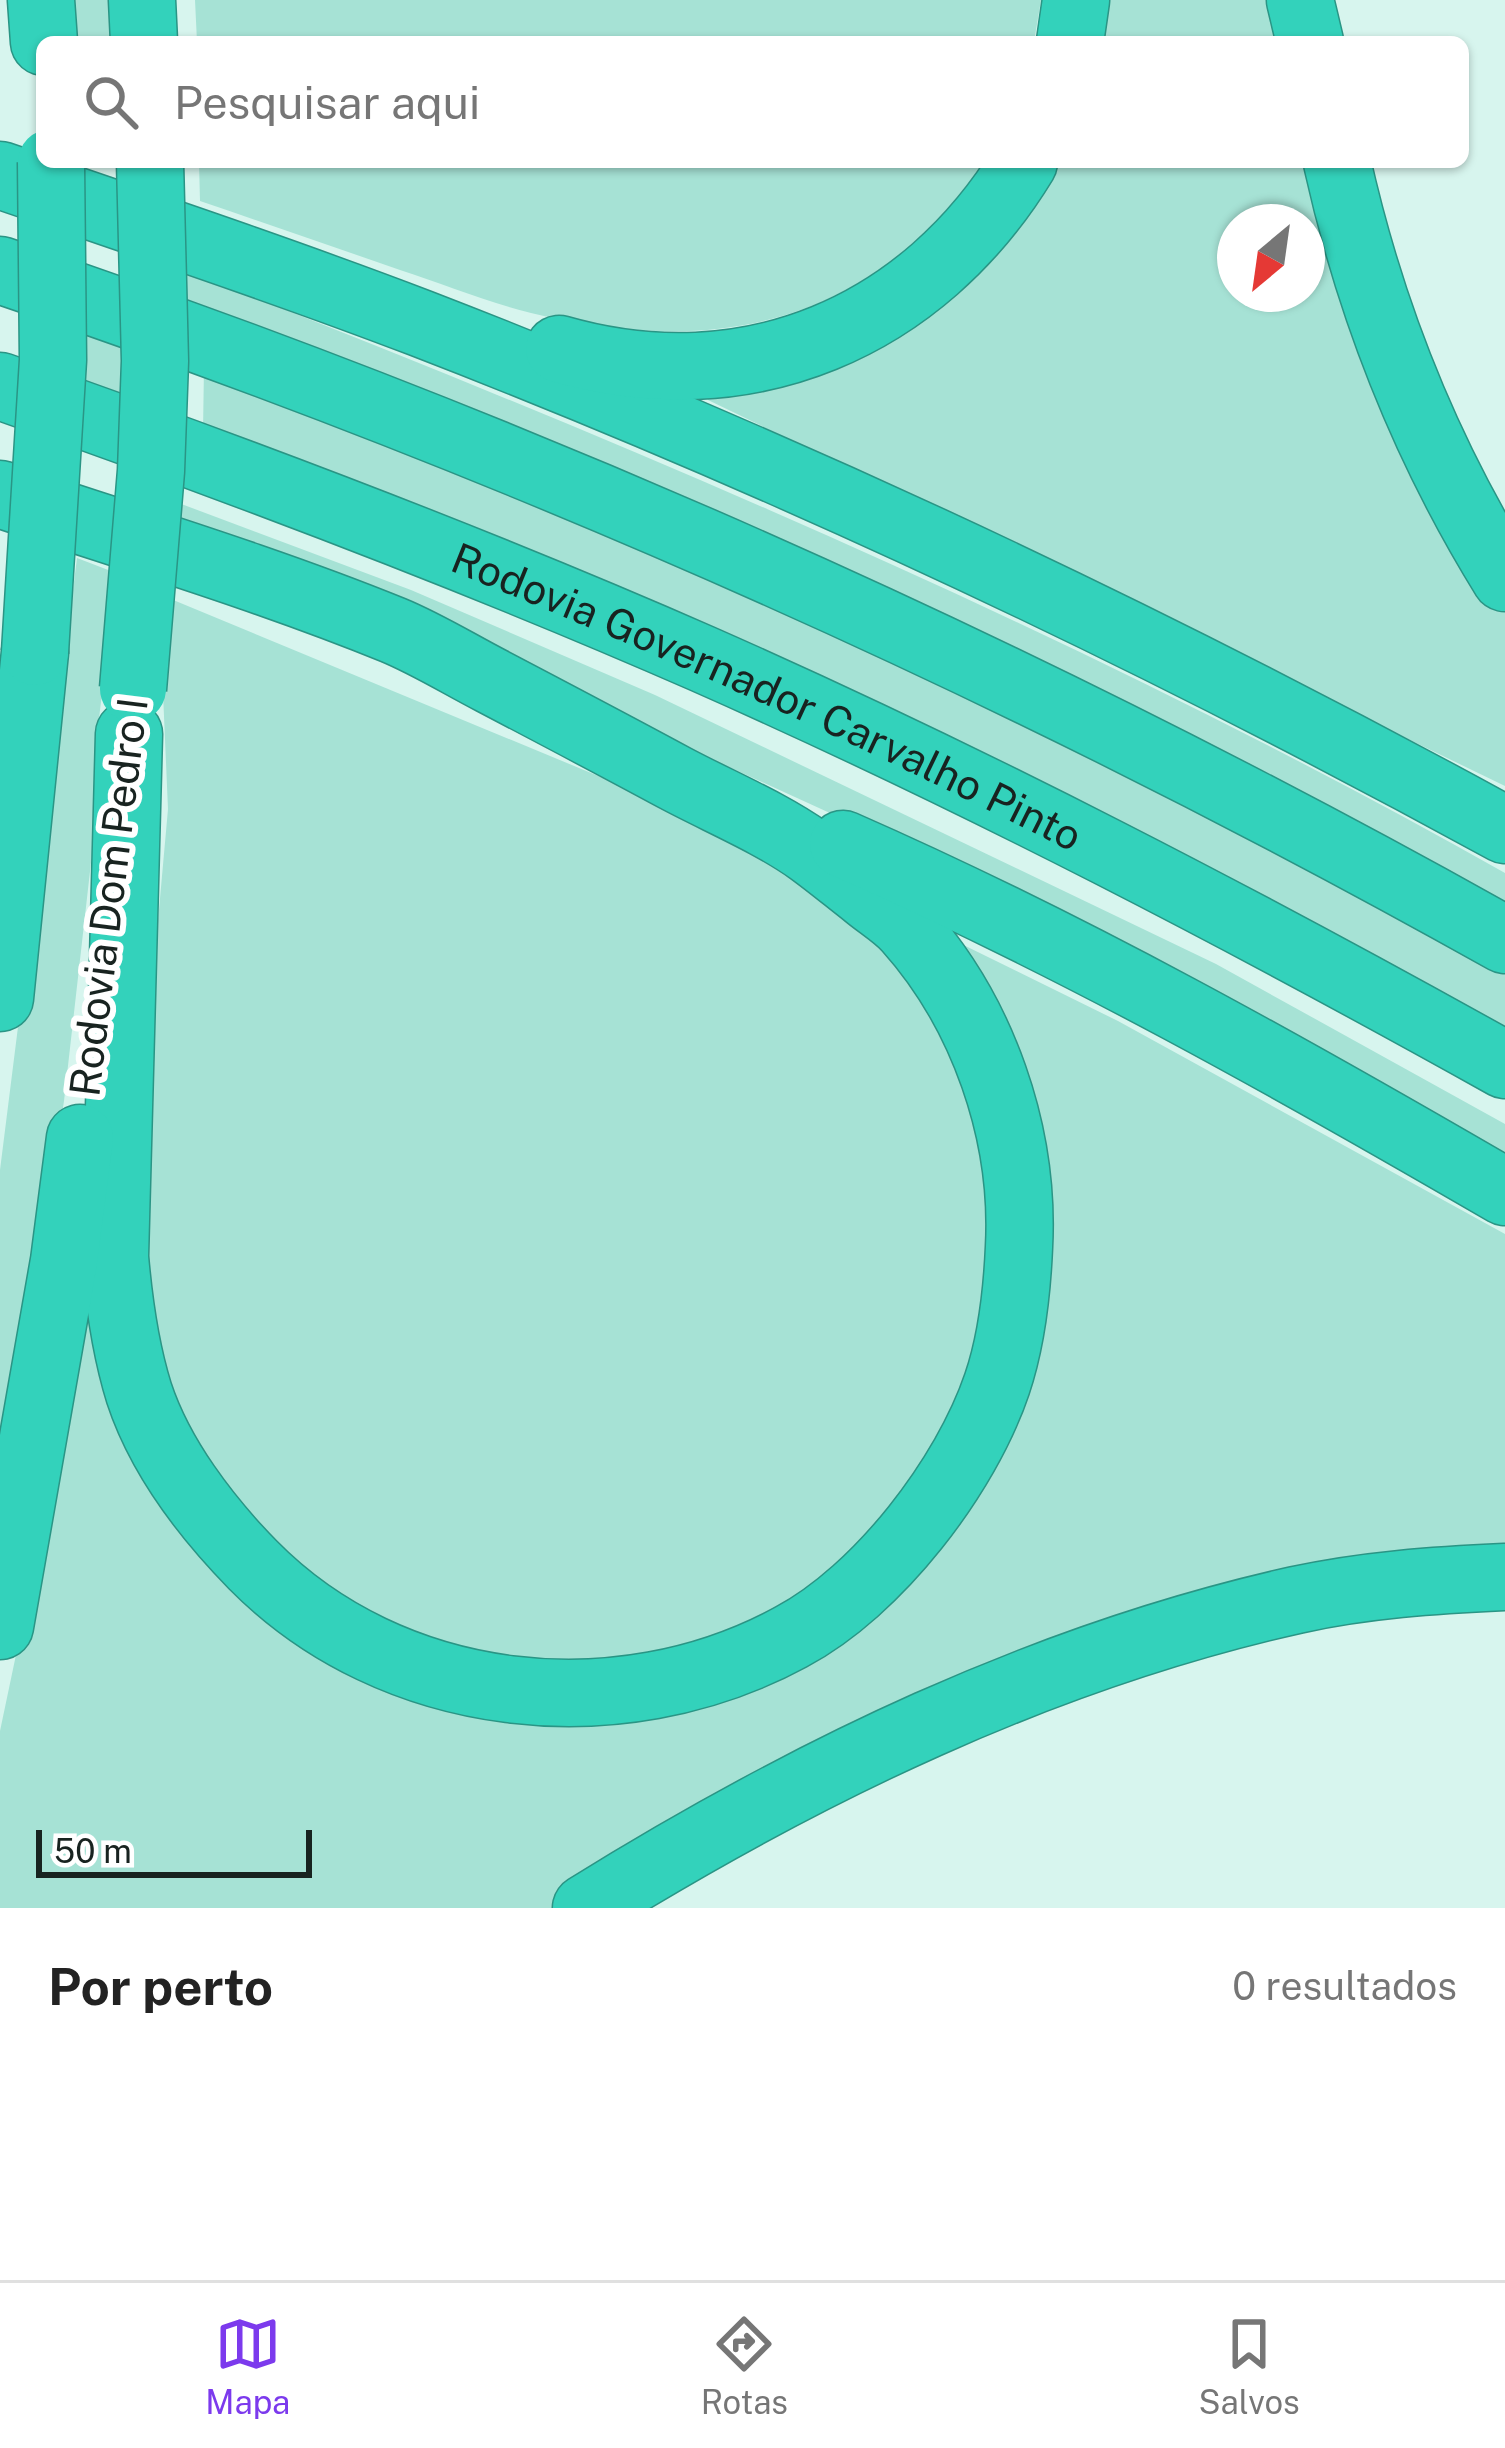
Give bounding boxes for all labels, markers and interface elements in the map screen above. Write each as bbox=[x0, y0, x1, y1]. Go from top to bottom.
search box bbox=[36, 36, 1469, 168]
icon: search bbox=[78, 69, 144, 135]
text: Pesquisar aqui bbox=[174, 76, 480, 129]
north arrow bbox=[1217, 204, 1325, 312]
street label: Rodovia Governador Carvalho Pinto bbox=[445, 532, 1091, 860]
street label: Rodovia Dom Pedro I bbox=[59, 695, 157, 1099]
scale bar bbox=[36, 1824, 312, 1877]
text: 50 m bbox=[54, 1832, 132, 1870]
text: Por perto bbox=[48, 1957, 273, 2016]
text: 0 resultados bbox=[1232, 1963, 1457, 2009]
tab: Mapa bbox=[205, 2311, 290, 2421]
tab: Rotas bbox=[701, 2311, 788, 2421]
tab: Salvos bbox=[1199, 2311, 1300, 2421]

